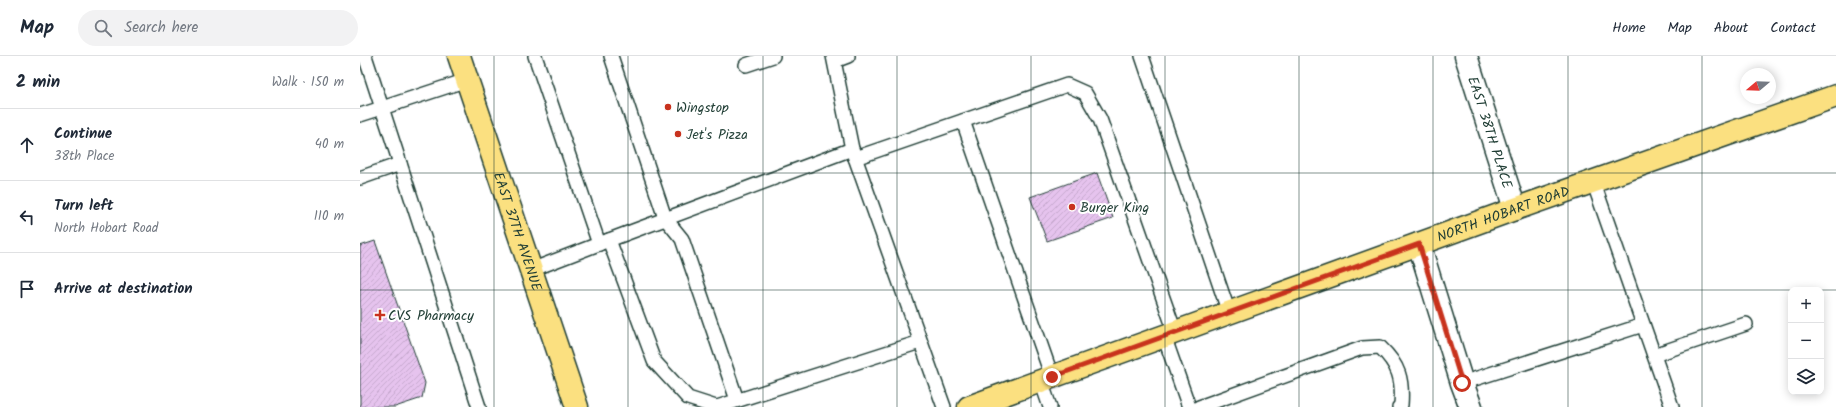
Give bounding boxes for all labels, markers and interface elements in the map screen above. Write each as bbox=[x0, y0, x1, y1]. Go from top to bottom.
search box bbox=[78, 10, 358, 46]
text: Map bbox=[20, 13, 54, 43]
text: Search here bbox=[124, 16, 198, 40]
icon: search bbox=[92, 17, 114, 39]
text: Home bbox=[1612, 17, 1646, 39]
text: Map bbox=[1668, 17, 1692, 39]
text: About bbox=[1714, 17, 1748, 39]
text: Contact bbox=[1770, 17, 1816, 39]
north arrow bbox=[1740, 68, 1776, 104]
text: 2 min bbox=[16, 69, 60, 96]
text: Walk · 150 m bbox=[272, 72, 344, 93]
street label: EAST 38TH PLACE bbox=[1461, 74, 1518, 192]
place label: Wingstop bbox=[676, 97, 729, 119]
marker: Wingstop bbox=[663, 102, 673, 112]
text: Continue bbox=[54, 122, 112, 146]
place label: Jet's Pizza bbox=[686, 124, 748, 146]
marker: Jet's Pizza bbox=[673, 129, 683, 139]
icon: ahead bbox=[16, 134, 38, 156]
text: 40 m bbox=[315, 134, 344, 155]
text: 38th Place bbox=[54, 146, 114, 167]
street label: EAST 37TH AVENUE bbox=[487, 169, 548, 295]
street label: NORTH HOBART ROAD bbox=[1434, 181, 1573, 248]
text: Turn left bbox=[54, 194, 114, 218]
place label: Burger King bbox=[1080, 197, 1149, 219]
marker: Burger King bbox=[1067, 202, 1077, 212]
icon: left bbox=[16, 206, 38, 228]
text: 110 m bbox=[314, 206, 344, 227]
text: North Hobart Road bbox=[54, 218, 158, 239]
text: Arrive at destination bbox=[54, 277, 193, 301]
icon: arrive bbox=[16, 278, 38, 300]
map controls bbox=[1788, 287, 1824, 395]
button: + bbox=[1788, 287, 1824, 323]
place label: CVS Pharmacy bbox=[388, 305, 474, 327]
marker: CVS Pharmacy bbox=[375, 310, 385, 320]
button: − bbox=[1788, 323, 1824, 359]
button: layers bbox=[1788, 359, 1824, 395]
route end bbox=[1043, 368, 1061, 386]
route start bbox=[1453, 374, 1471, 392]

